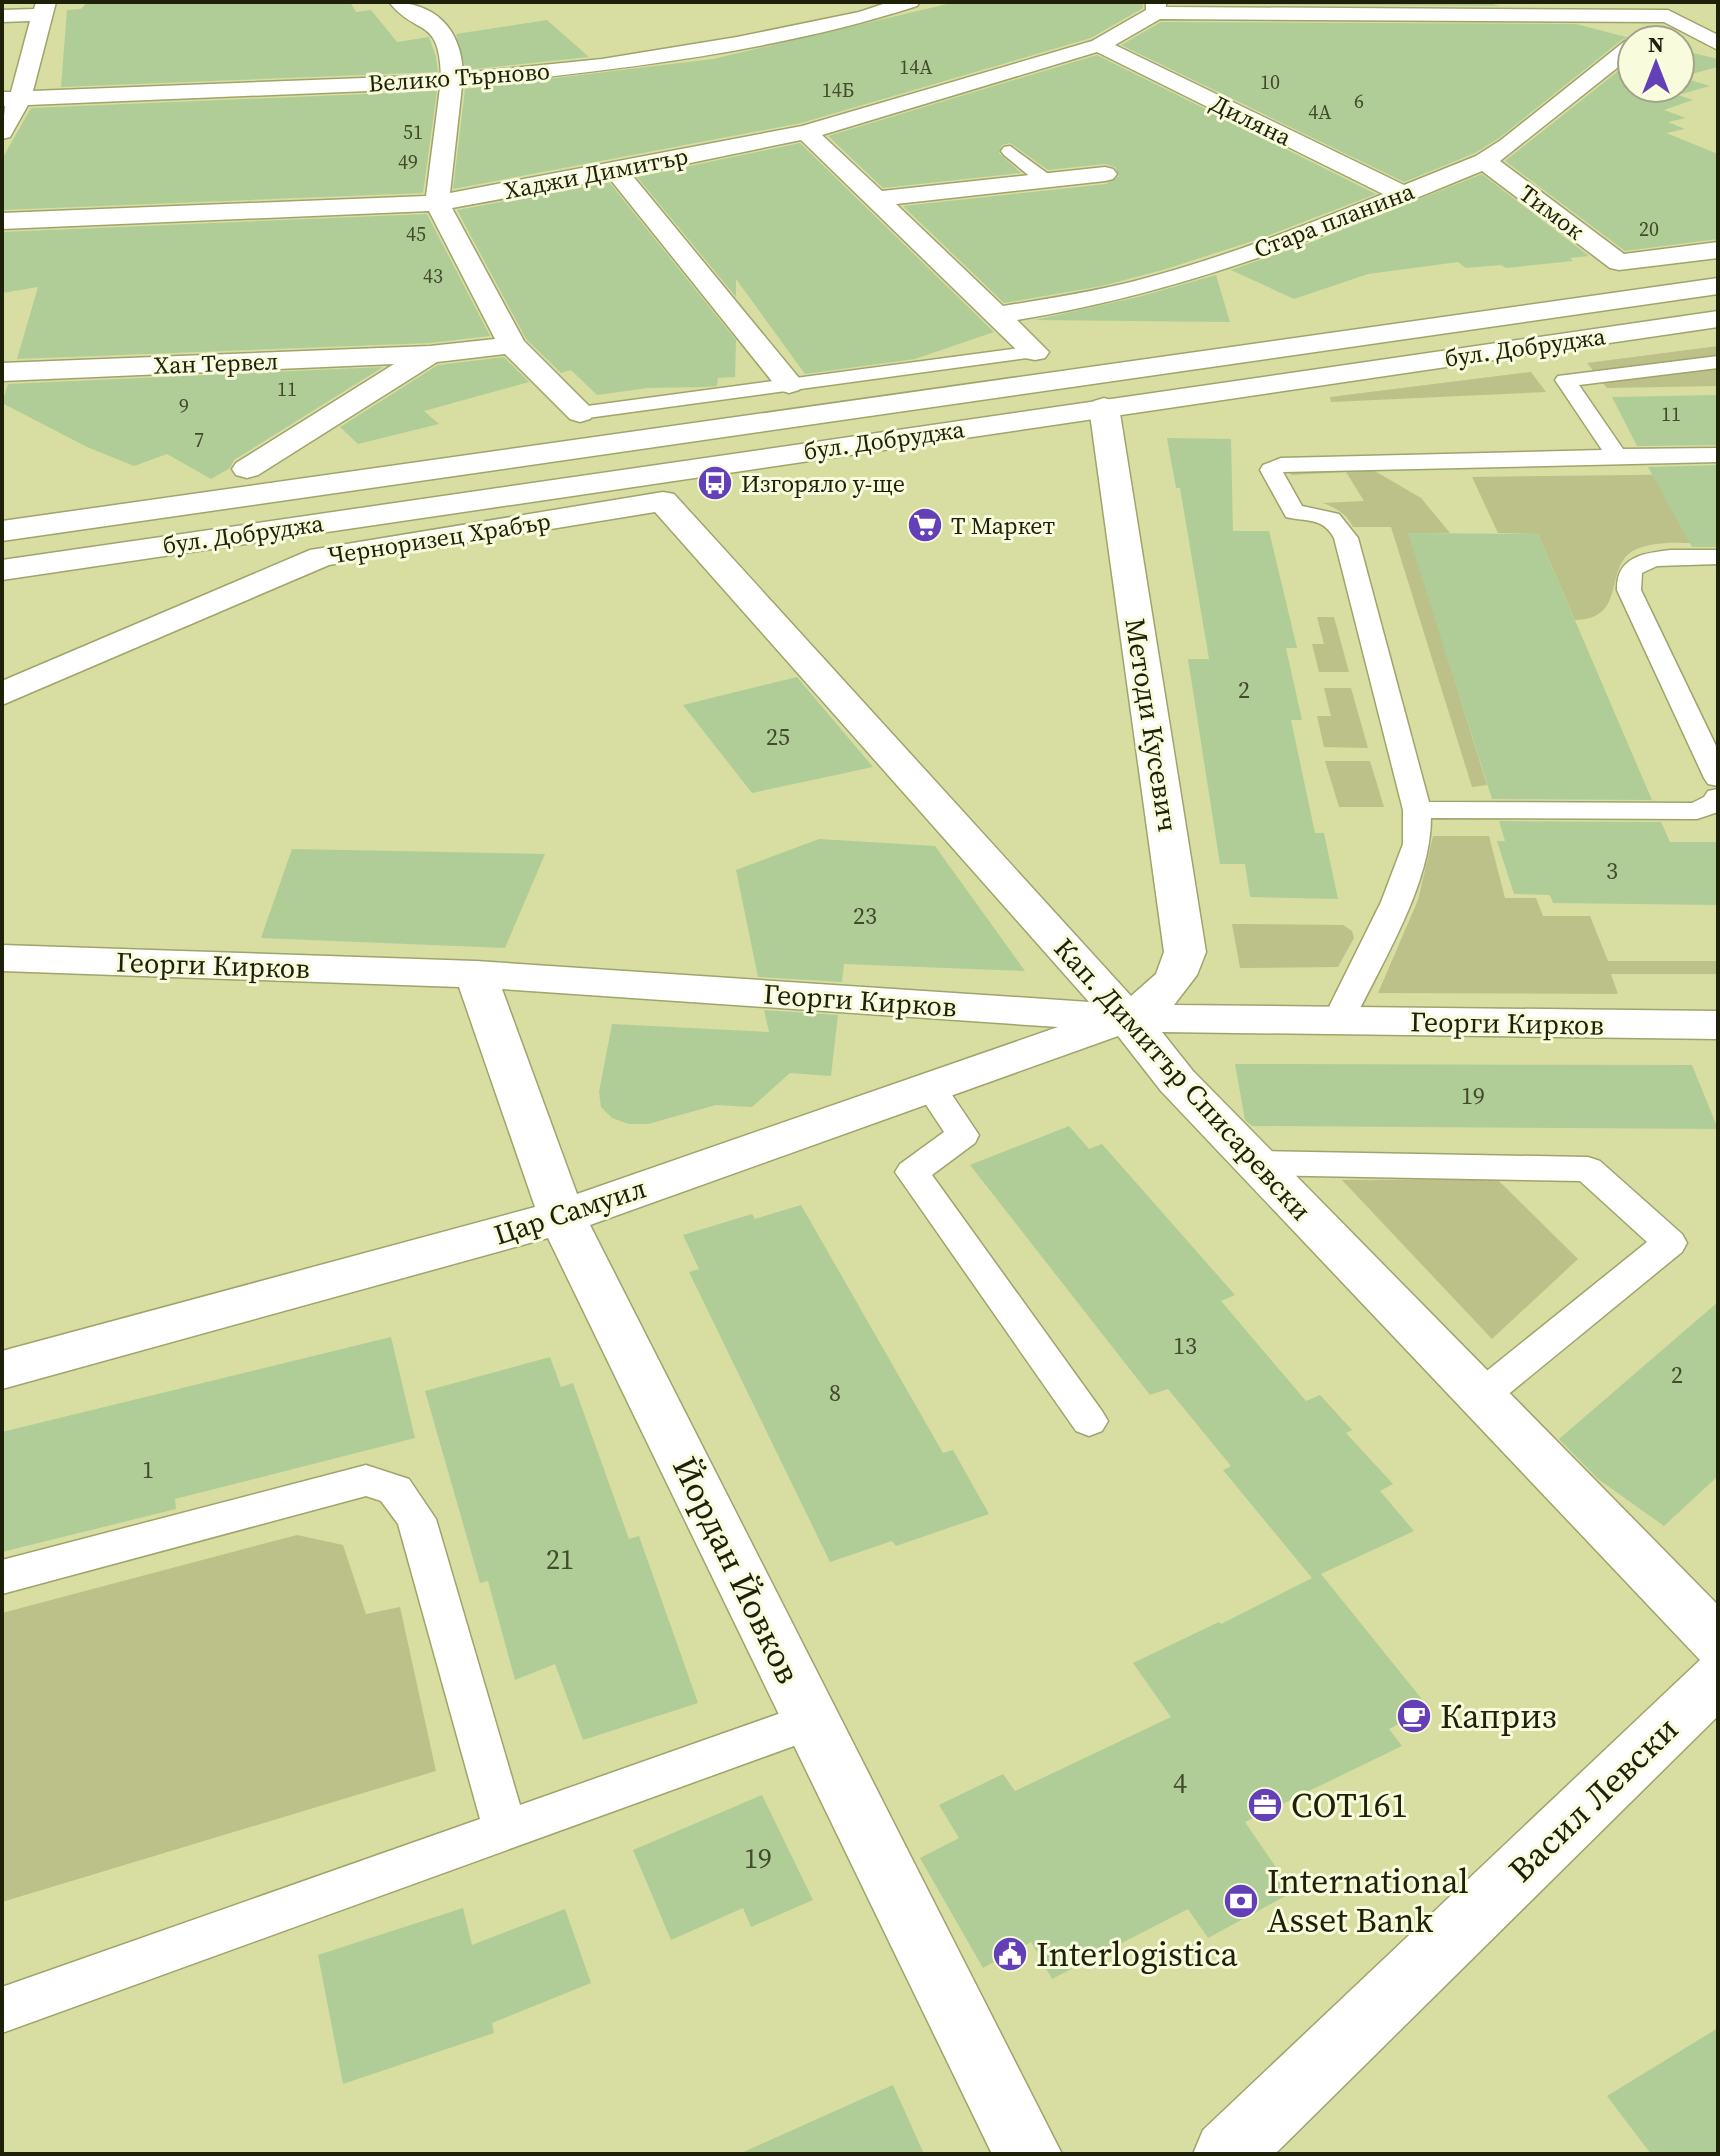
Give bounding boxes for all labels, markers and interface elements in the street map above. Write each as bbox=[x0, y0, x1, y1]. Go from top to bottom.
north arrow bbox=[1616, 24, 1696, 104]
text: N bbox=[1648, 29, 1664, 59]
house number: 14А bbox=[899, 53, 933, 81]
street label: Велико Търново bbox=[367, 54, 551, 100]
house number: 10 bbox=[1260, 68, 1280, 96]
house number: 14Б bbox=[822, 76, 854, 104]
street label: Диляна bbox=[1205, 86, 1298, 154]
house number: 6 bbox=[1354, 87, 1364, 115]
house number: 4А bbox=[1308, 98, 1332, 126]
house number: 51 bbox=[403, 118, 423, 146]
street label: Хаджи Димитър bbox=[501, 139, 691, 207]
house number: 49 bbox=[398, 148, 418, 176]
street label: Стара планина bbox=[1249, 174, 1420, 266]
street label: Тимок bbox=[1513, 177, 1591, 247]
house number: 20 bbox=[1639, 215, 1659, 243]
house number: 45 bbox=[406, 220, 426, 248]
house number: 43 bbox=[423, 262, 443, 290]
street label: бул. Добруджа bbox=[1443, 319, 1608, 375]
street label: Хан Тервел bbox=[153, 344, 279, 382]
house number: 11 bbox=[277, 375, 297, 403]
house number: 9 bbox=[179, 392, 189, 420]
house number: 11 bbox=[1661, 400, 1681, 428]
street label: бул. Добруджа bbox=[802, 412, 967, 468]
house number: 7 bbox=[194, 426, 204, 454]
bus stop icon: Изгоряло у-ще bbox=[696, 464, 734, 502]
place label: Изгоряло у-ще bbox=[741, 467, 905, 500]
street label: Черноризец Храбър bbox=[325, 504, 553, 572]
street label: бул. Добруджа bbox=[161, 506, 326, 562]
supermarket icon: Т Маркет bbox=[906, 506, 944, 544]
place label: Т Маркет bbox=[951, 509, 1056, 542]
street label: Методи Кусевич bbox=[1116, 616, 1188, 834]
house number: 2 bbox=[1238, 673, 1250, 706]
house number: 25 bbox=[766, 720, 790, 753]
house number: 3 bbox=[1606, 854, 1618, 887]
house number: 23 bbox=[853, 899, 877, 932]
street label: Кап. Димитър Списаревски bbox=[1046, 930, 1320, 1228]
street label: Георги Кирков bbox=[116, 943, 310, 987]
street label: Георги Кирков bbox=[762, 974, 958, 1026]
street label: Георги Кирков bbox=[1410, 1002, 1604, 1044]
house number: 19 bbox=[1461, 1079, 1485, 1112]
street label: Цар Самуил bbox=[489, 1169, 651, 1253]
house number: 13 bbox=[1173, 1329, 1197, 1362]
house number: 2 bbox=[1671, 1358, 1683, 1391]
house number: 8 bbox=[829, 1376, 841, 1409]
street label: Йордан Йовков bbox=[662, 1449, 812, 1691]
house number: 1 bbox=[142, 1453, 154, 1486]
house number: 21 bbox=[546, 1540, 574, 1578]
place label: Каприз bbox=[1440, 1693, 1557, 1739]
cafe icon: Каприз bbox=[1395, 1697, 1433, 1735]
street label: Васил Левски bbox=[1498, 1706, 1688, 1892]
house number: 4 bbox=[1173, 1764, 1187, 1802]
place label: СОТ161 bbox=[1291, 1782, 1408, 1828]
office icon: СОТ161 bbox=[1246, 1786, 1284, 1824]
house number: 19 bbox=[744, 1839, 772, 1877]
place label: International Asset Bank bbox=[1267, 1858, 1469, 1943]
bank icon: International Asset Bank bbox=[1222, 1882, 1260, 1920]
place label: Interlogistica bbox=[1036, 1931, 1239, 1977]
public building icon: Interlogistica bbox=[991, 1935, 1029, 1973]

